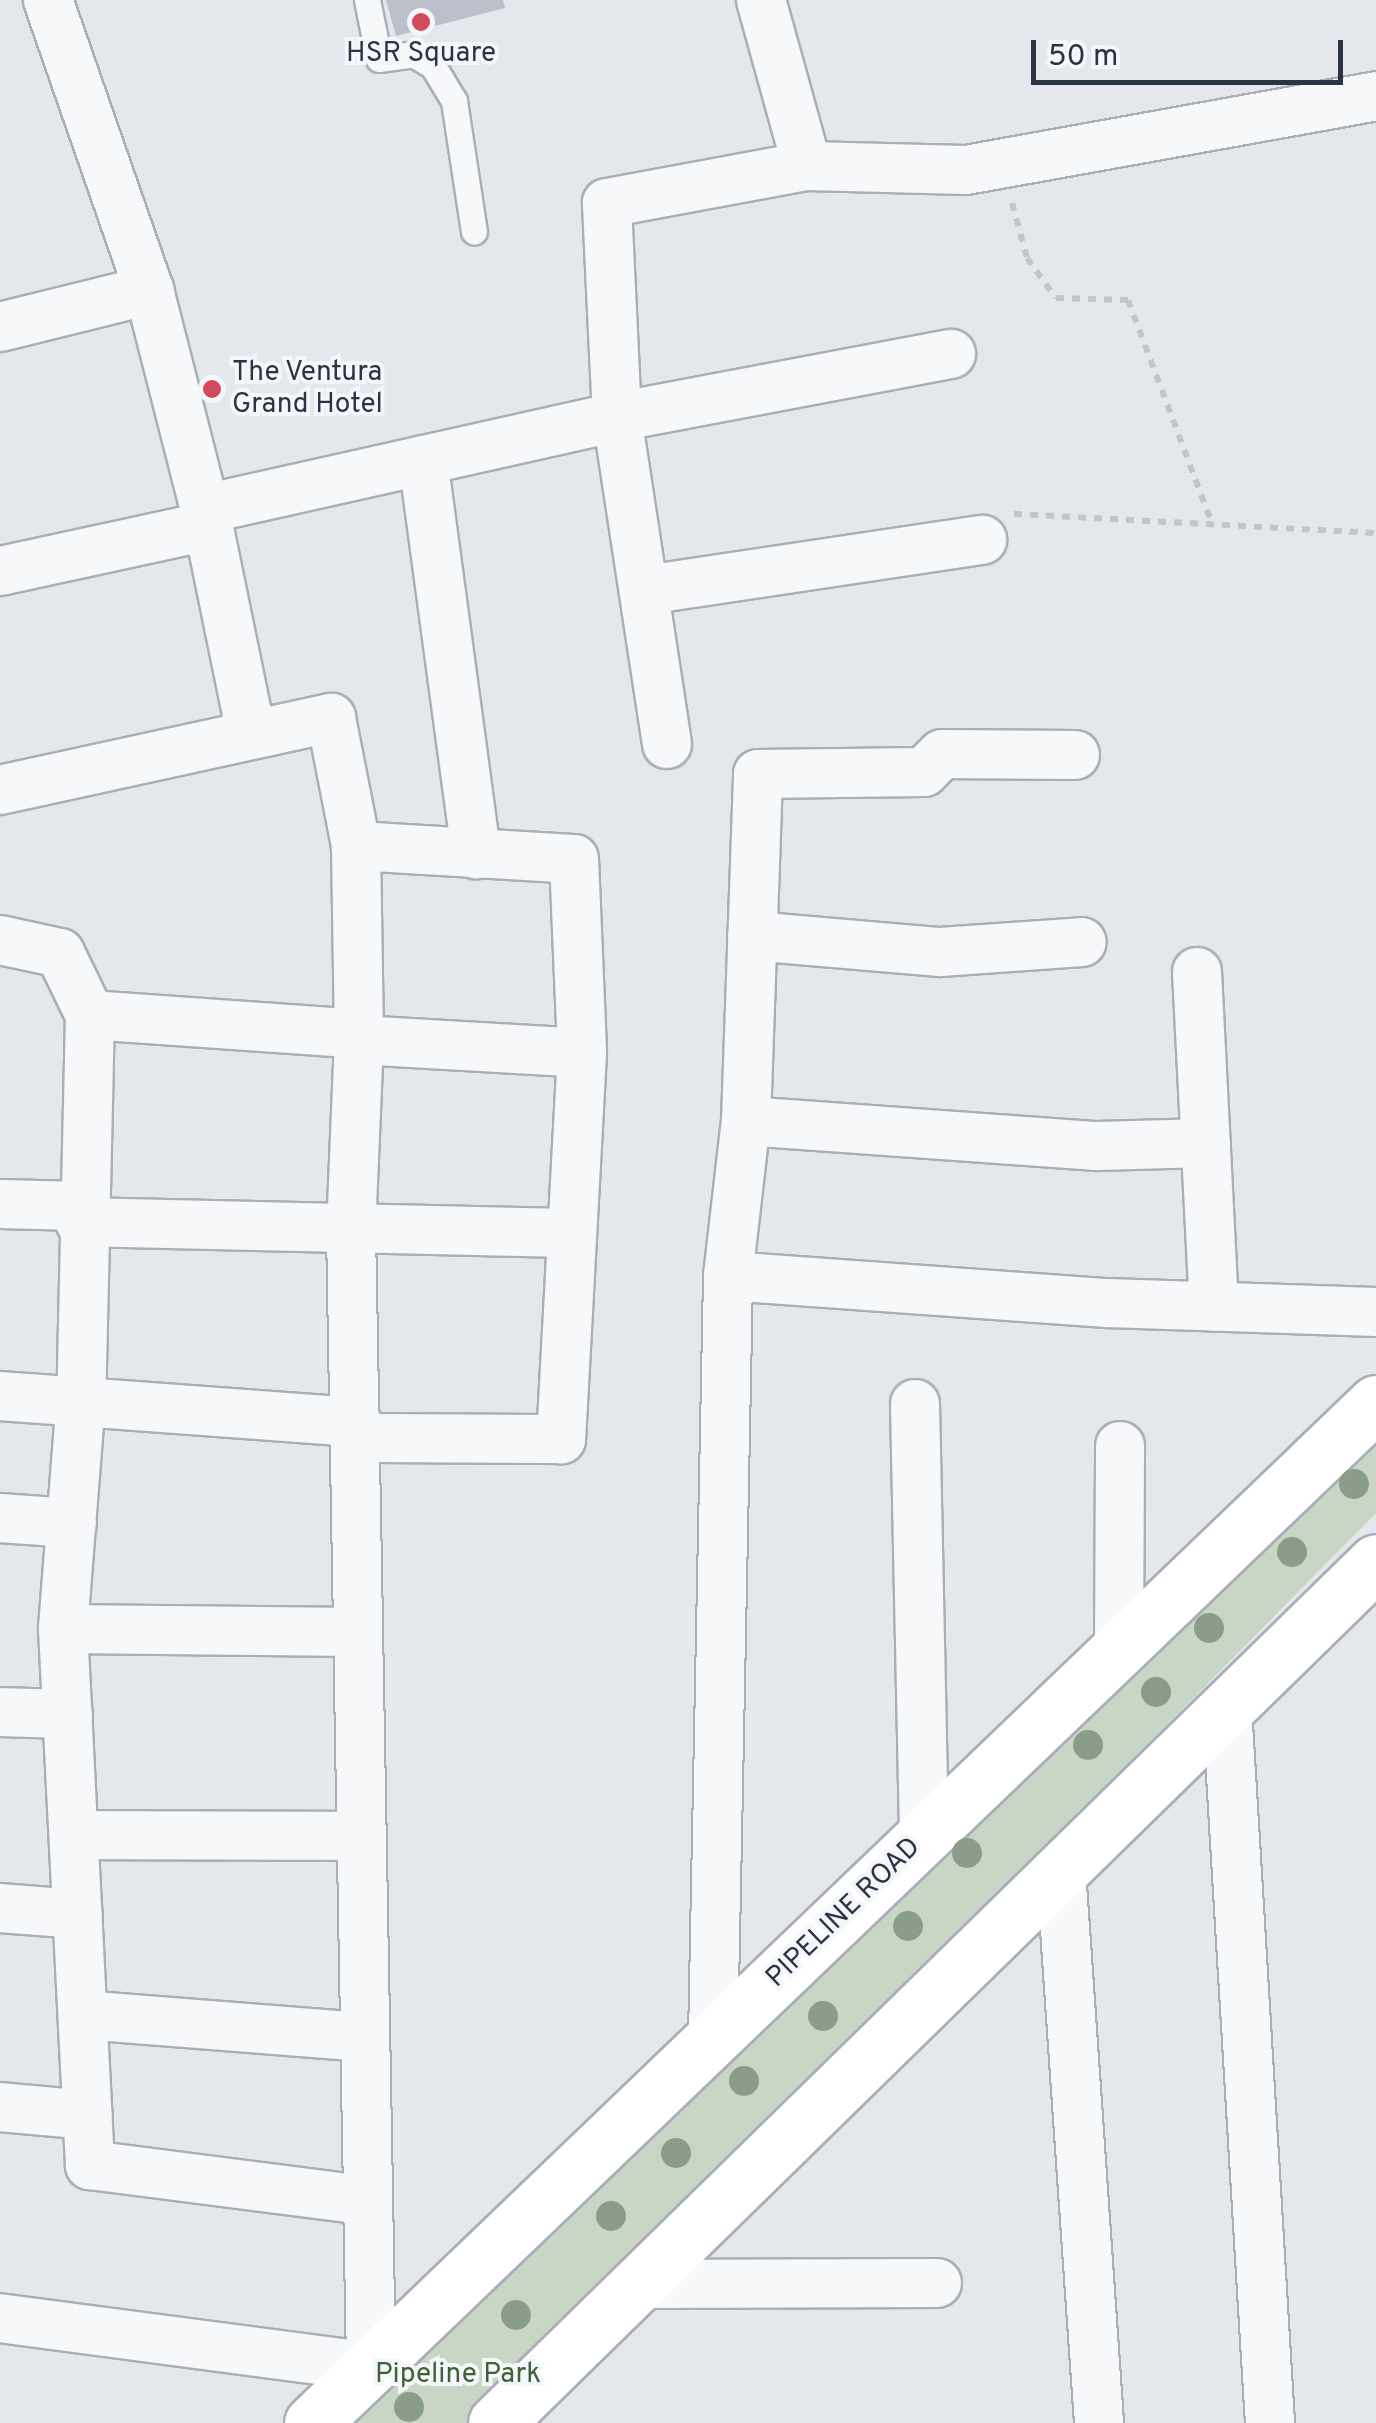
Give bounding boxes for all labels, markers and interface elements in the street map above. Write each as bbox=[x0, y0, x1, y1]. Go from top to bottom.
marker: HSR Square bbox=[410, 11, 432, 33]
scale bar bbox=[1036, 20, 1348, 82]
place label: HSR Square bbox=[346, 37, 496, 71]
text: 50 m bbox=[1048, 39, 1118, 76]
place label: The Ventura Grand Hotel bbox=[232, 356, 383, 422]
marker: The Ventura Grand Hotel bbox=[201, 378, 223, 400]
street label: PIPELINE ROAD bbox=[760, 1831, 928, 1995]
park label: Pipeline Park bbox=[375, 2358, 541, 2392]

